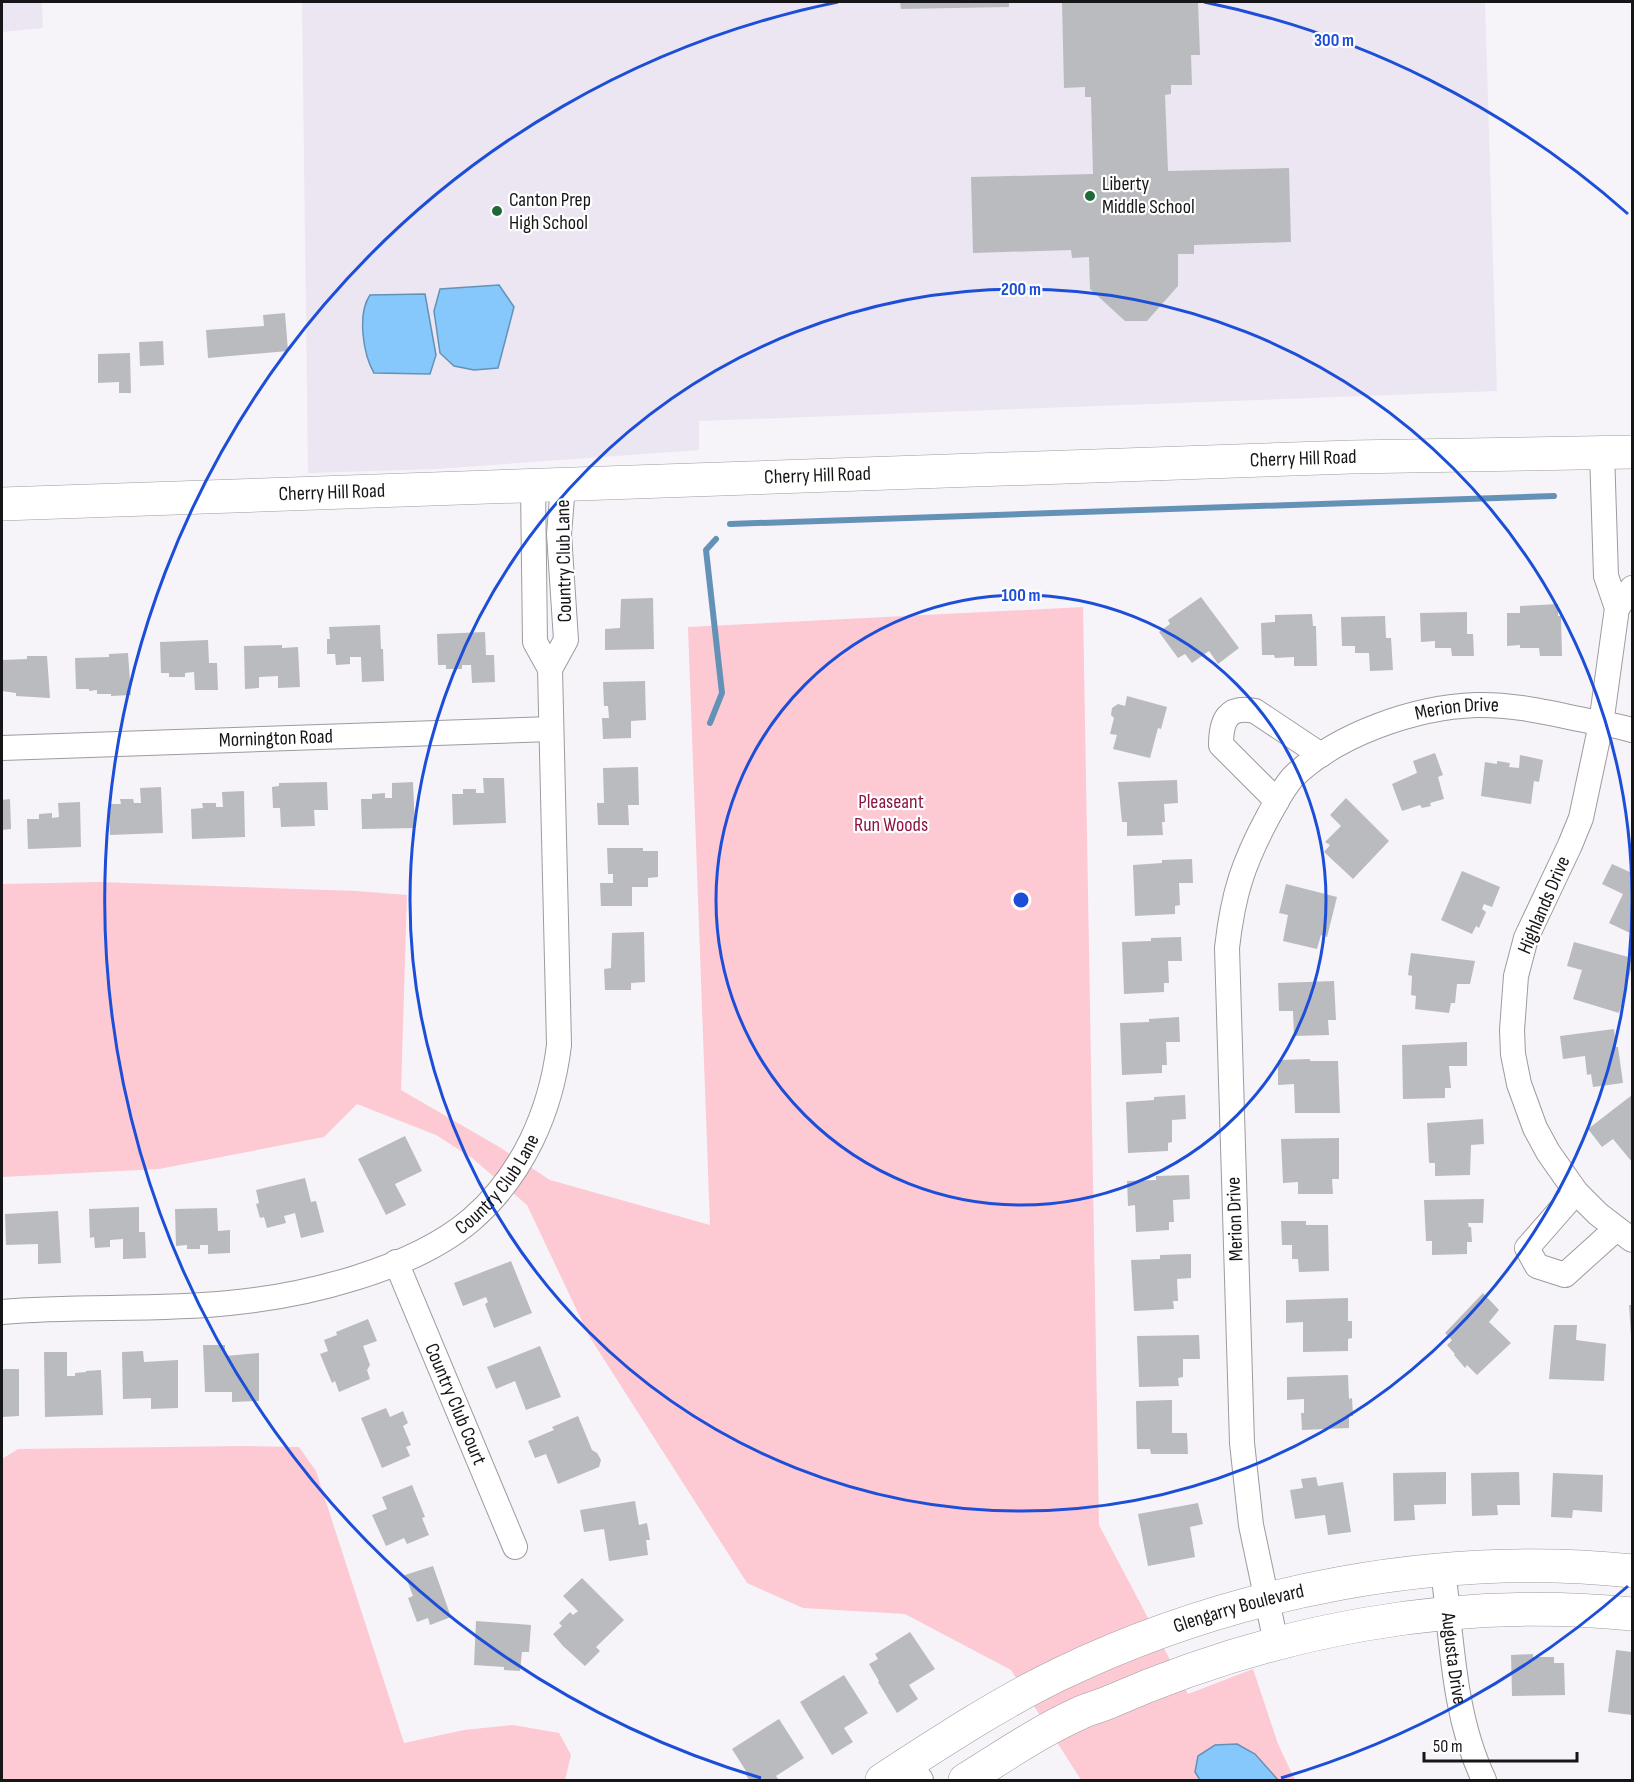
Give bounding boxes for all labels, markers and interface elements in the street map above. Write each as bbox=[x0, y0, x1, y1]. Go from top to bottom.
text: 300 m bbox=[1314, 30, 1354, 51]
place label: Liberty Middle School bbox=[1102, 172, 1195, 219]
place label: Canton Prep High School bbox=[509, 188, 591, 235]
marker: Liberty Middle School bbox=[1083, 189, 1097, 203]
marker: Canton Prep High School bbox=[490, 204, 504, 218]
text: 200 m bbox=[1001, 279, 1041, 300]
street label: Cherry Hill Road bbox=[1249, 445, 1357, 473]
street label: Cherry Hill Road bbox=[764, 462, 871, 489]
street label: Cherry Hill Road bbox=[278, 479, 386, 506]
street label: Country Club Lane bbox=[551, 499, 577, 623]
text: 100 m bbox=[1002, 585, 1041, 606]
street label: Merion Drive bbox=[1412, 693, 1499, 726]
street label: Mornington Road bbox=[218, 725, 333, 752]
park label: Pleaseant Run Woods bbox=[854, 790, 928, 837]
street label: Highlands Drive bbox=[1513, 852, 1575, 958]
centre of rings bbox=[1011, 890, 1031, 910]
street label: Country Club Lane bbox=[451, 1130, 545, 1240]
street label: Merion Drive bbox=[1222, 1176, 1248, 1262]
street label: Country Club Court bbox=[419, 1340, 491, 1468]
street label: Glengarry Boulevard bbox=[1170, 1579, 1306, 1638]
street label: Augusta Drive bbox=[1436, 1610, 1472, 1706]
scale bar bbox=[1424, 1725, 1577, 1763]
text: 50 m bbox=[1433, 1736, 1463, 1757]

